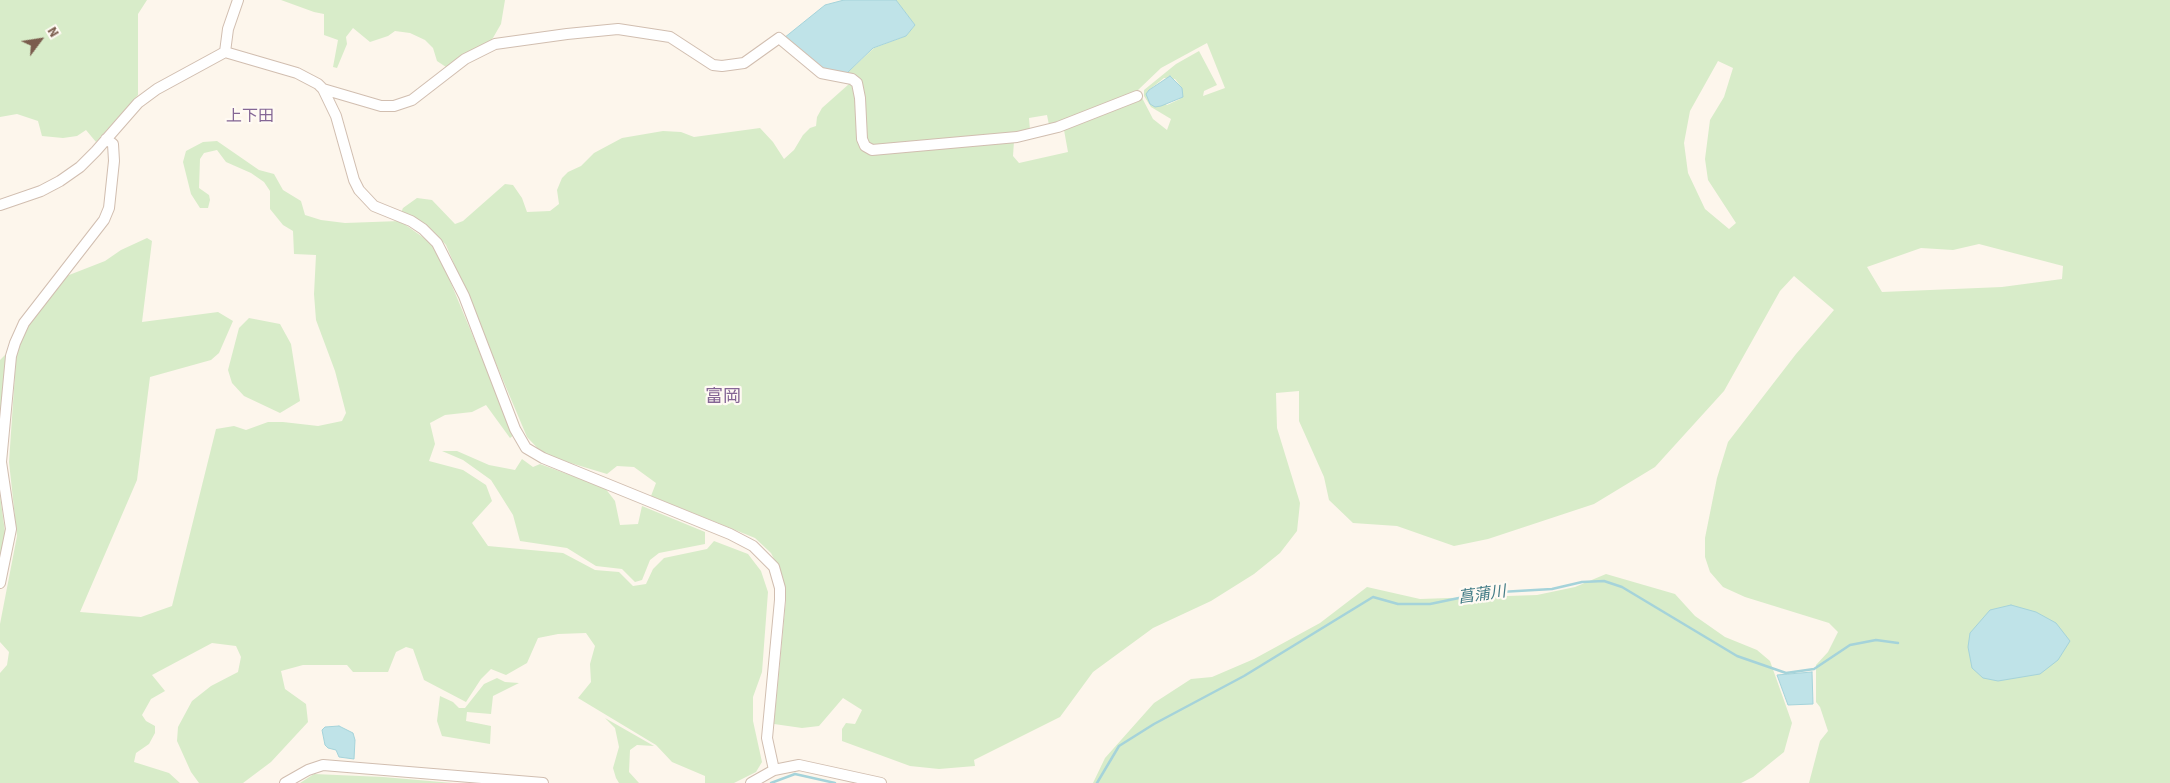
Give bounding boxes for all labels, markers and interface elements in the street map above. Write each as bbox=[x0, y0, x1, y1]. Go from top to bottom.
north arrow bbox=[15, 15, 65, 65]
text: N bbox=[42, 23, 64, 41]
district label: 上下田 bbox=[226, 107, 274, 127]
district label: 富岡 bbox=[705, 387, 741, 409]
water label: 菖蒲川 bbox=[1457, 583, 1507, 609]

